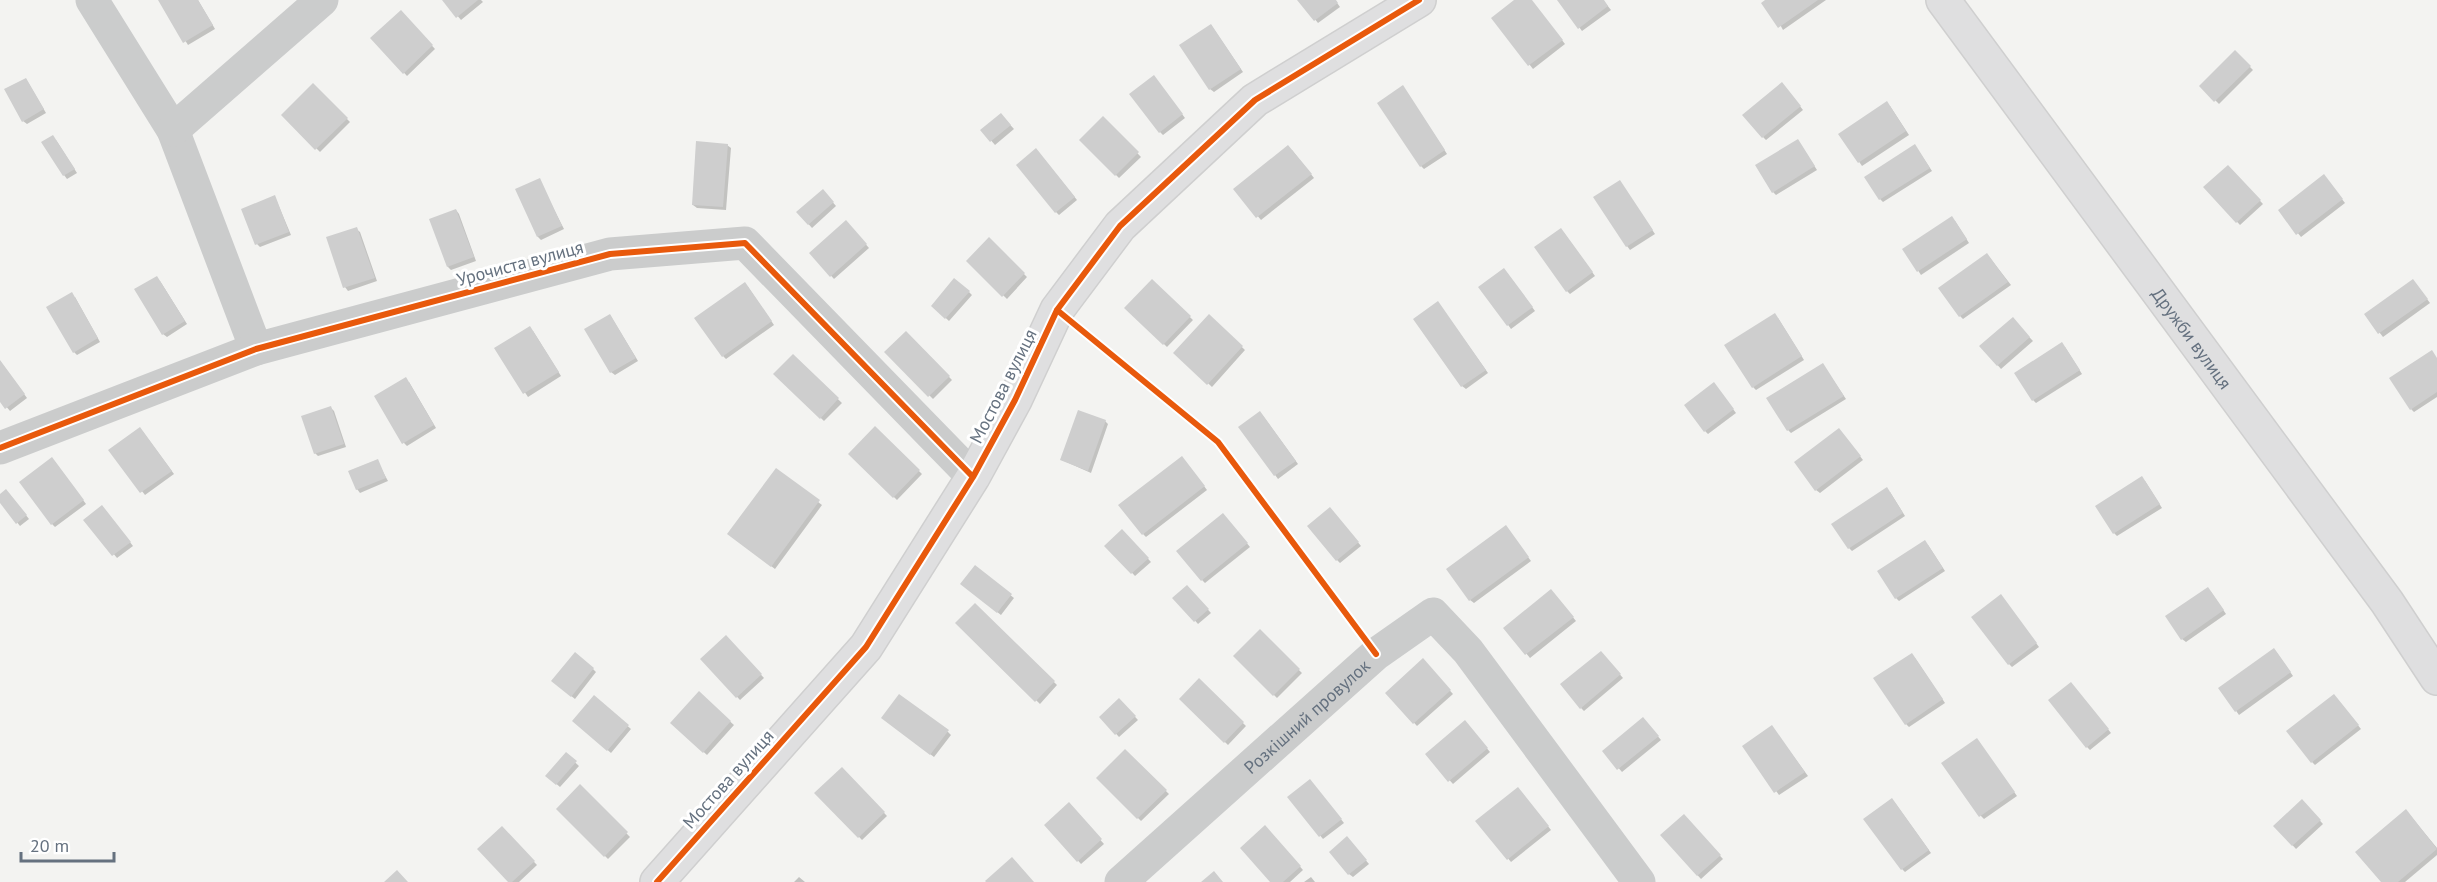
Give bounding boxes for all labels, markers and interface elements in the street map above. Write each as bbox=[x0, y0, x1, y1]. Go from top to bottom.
street label: Урочиста вулиця bbox=[454, 235, 586, 291]
street label: Дружби вулиця bbox=[2147, 283, 2237, 393]
street label: Мостова вулиця bbox=[964, 325, 1042, 447]
street label: Розкішний провулок bbox=[1239, 653, 1375, 778]
street label: Мостова вулиця bbox=[678, 725, 778, 833]
scale bar bbox=[21, 825, 114, 863]
text: 20 m bbox=[30, 834, 69, 857]

